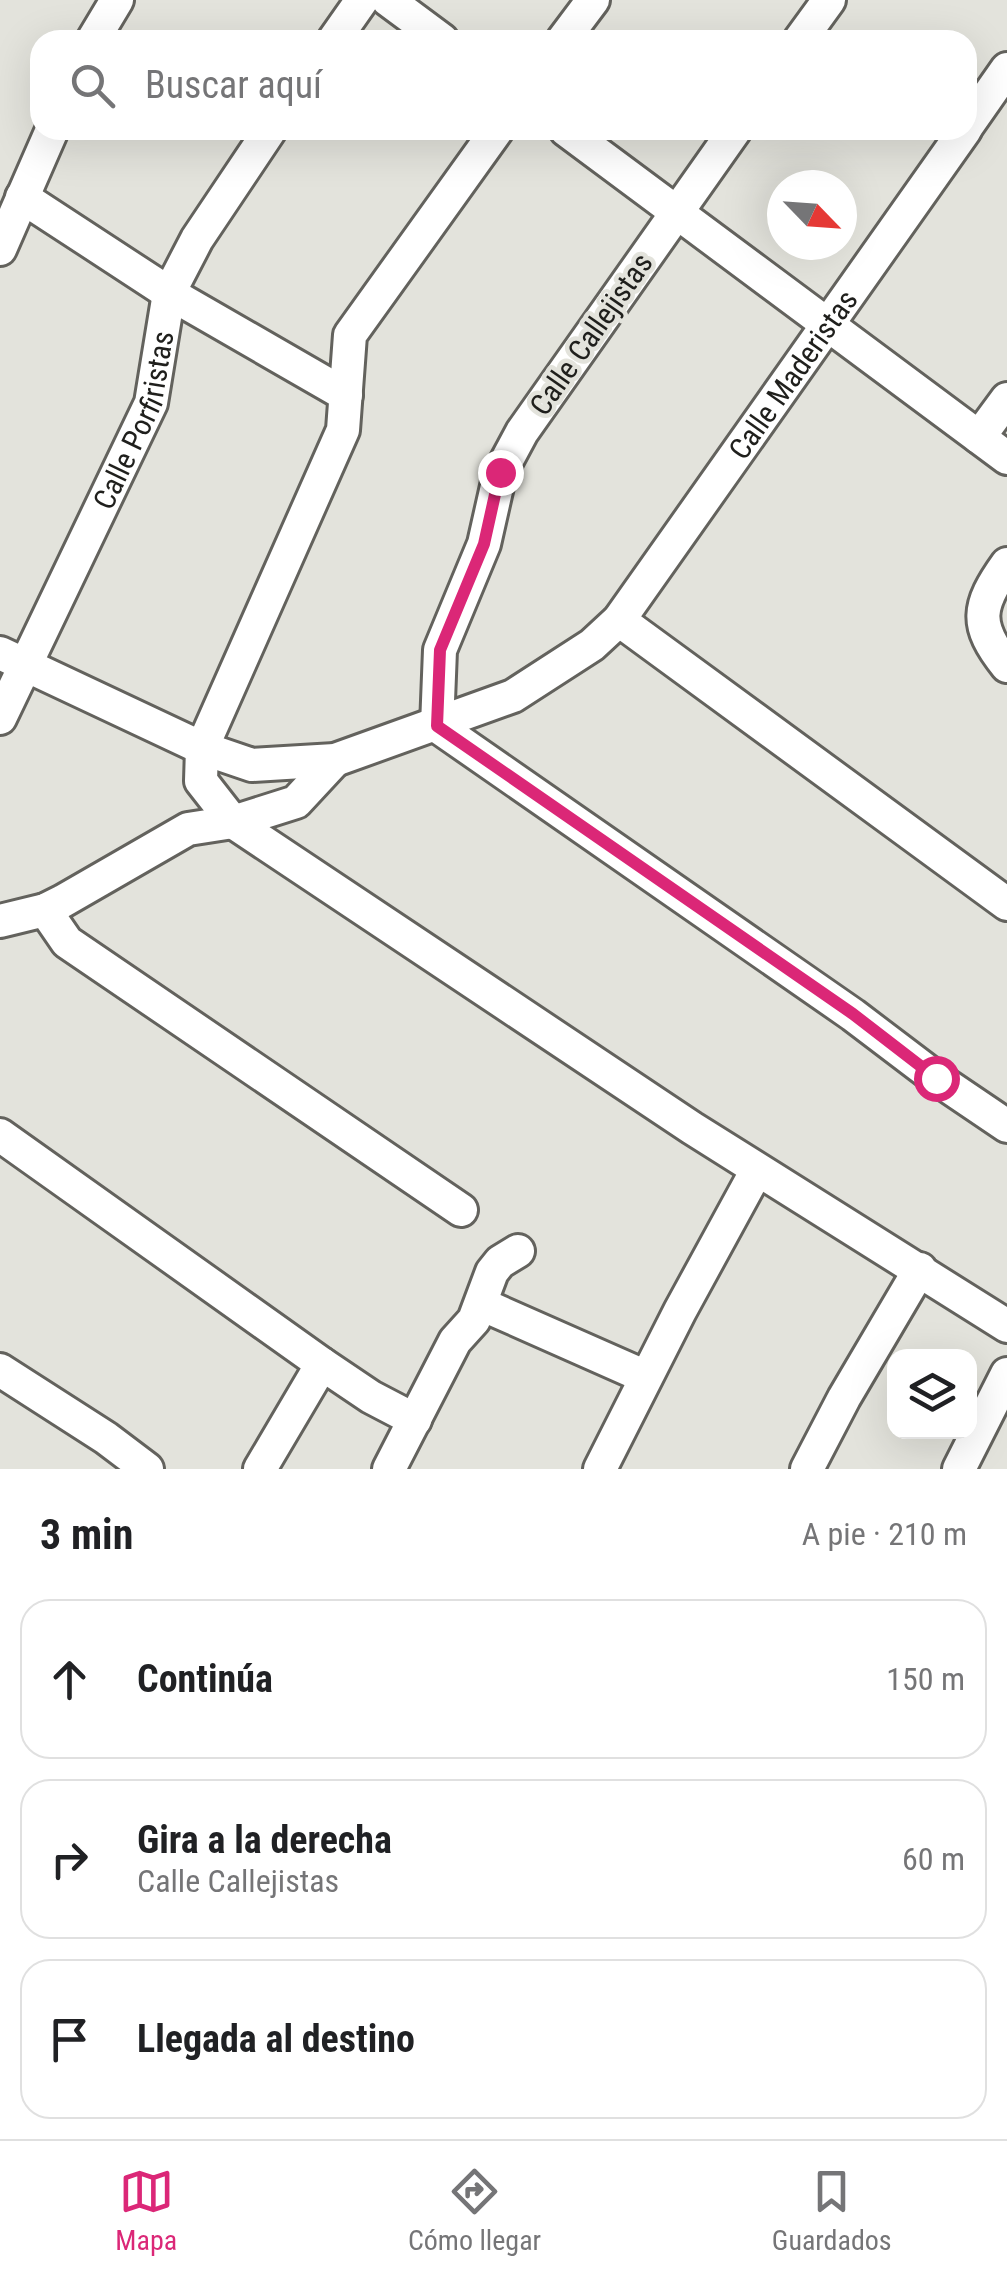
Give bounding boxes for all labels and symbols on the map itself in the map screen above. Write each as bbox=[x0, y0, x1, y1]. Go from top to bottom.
north arrow bbox=[767, 170, 857, 260]
street label: Calle Callejistas bbox=[522, 246, 660, 422]
street label: Calle Maderistas bbox=[721, 283, 864, 466]
street label: Calle Porfiristas bbox=[85, 328, 180, 515]
route end bbox=[478, 450, 524, 496]
route start bbox=[914, 1056, 960, 1102]

